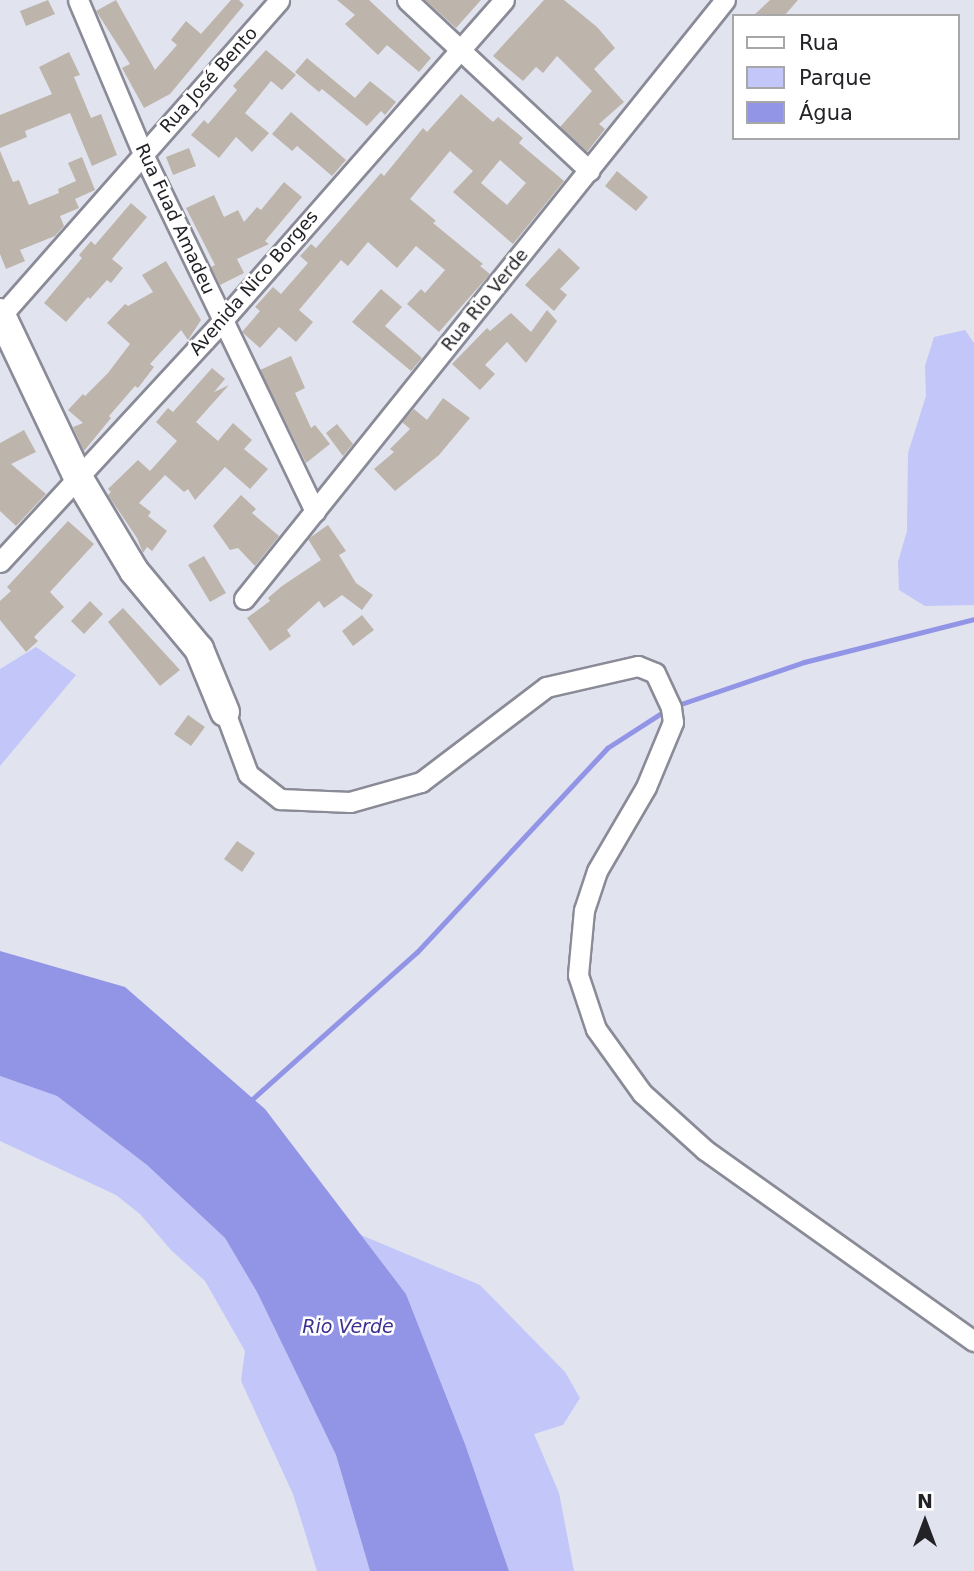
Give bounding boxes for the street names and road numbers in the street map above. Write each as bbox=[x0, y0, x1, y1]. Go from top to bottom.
street label: Rua José Bento bbox=[156, 23, 262, 137]
street label: Rua Fuad Amadeu bbox=[131, 140, 219, 298]
street label: Avenida Nico Borges bbox=[185, 206, 323, 360]
street label: Rua Rio Verde bbox=[437, 244, 533, 356]

